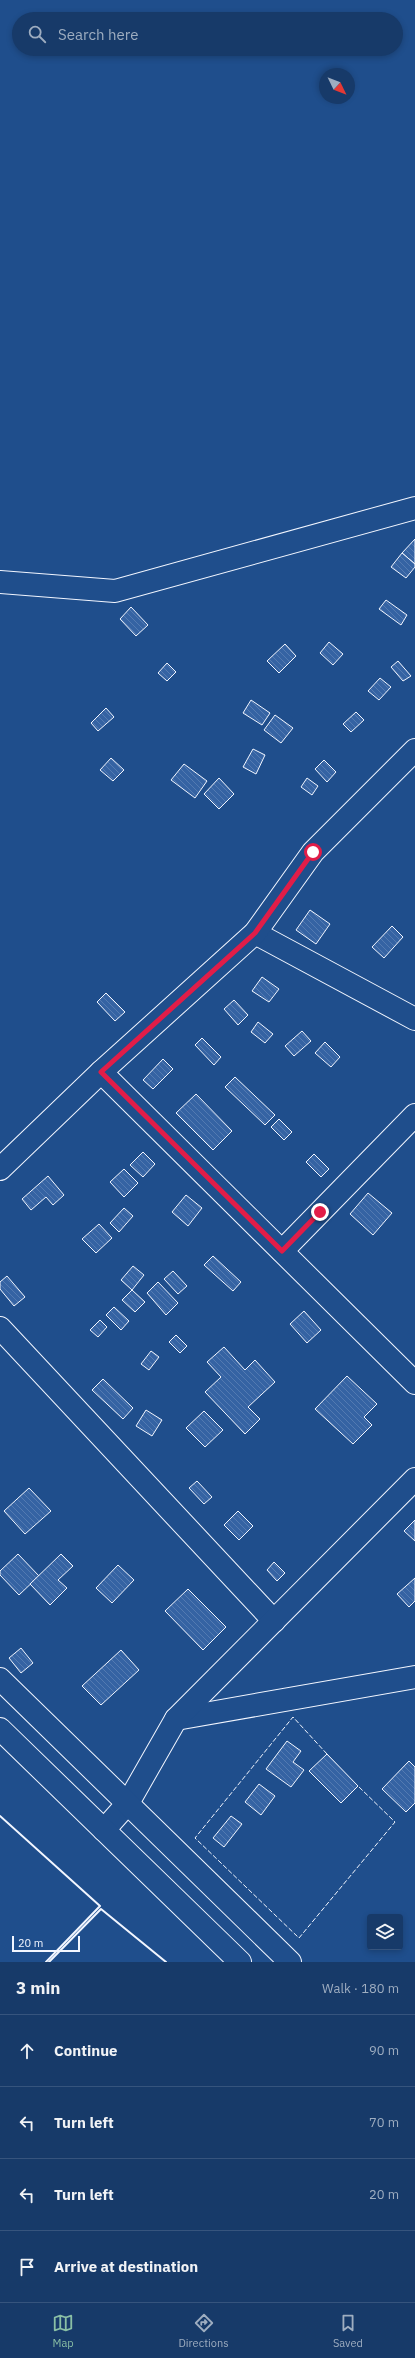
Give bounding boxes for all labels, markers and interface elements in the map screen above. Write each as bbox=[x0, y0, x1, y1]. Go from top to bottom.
search box bbox=[12, 12, 403, 56]
icon: search bbox=[26, 23, 48, 45]
text: Search here bbox=[58, 25, 138, 44]
north arrow bbox=[319, 68, 355, 104]
route start bbox=[304, 843, 322, 861]
route end bbox=[311, 1203, 329, 1221]
map controls bbox=[367, 1914, 403, 1950]
button: layers bbox=[367, 1914, 403, 1950]
scale bar bbox=[12, 1934, 80, 1953]
text: 20 m bbox=[18, 1936, 43, 1950]
text: 3 min bbox=[16, 1977, 60, 1999]
text: Walk · 180 m bbox=[322, 1980, 399, 1997]
icon: ahead bbox=[16, 2040, 38, 2062]
text: Continue bbox=[54, 2041, 118, 2060]
text: 90 m bbox=[369, 2042, 399, 2059]
icon: left bbox=[16, 2112, 38, 2134]
text: Turn left bbox=[54, 2113, 114, 2132]
text: 70 m bbox=[369, 2114, 399, 2131]
icon: left bbox=[16, 2184, 38, 2206]
text: Turn left bbox=[54, 2185, 114, 2204]
text: 20 m bbox=[369, 2186, 399, 2203]
icon: arrive bbox=[16, 2256, 38, 2278]
text: Arrive at destination bbox=[54, 2257, 198, 2276]
tab: Map bbox=[52, 2312, 74, 2350]
tab: Directions bbox=[178, 2312, 229, 2350]
tab: Saved bbox=[333, 2312, 363, 2350]

